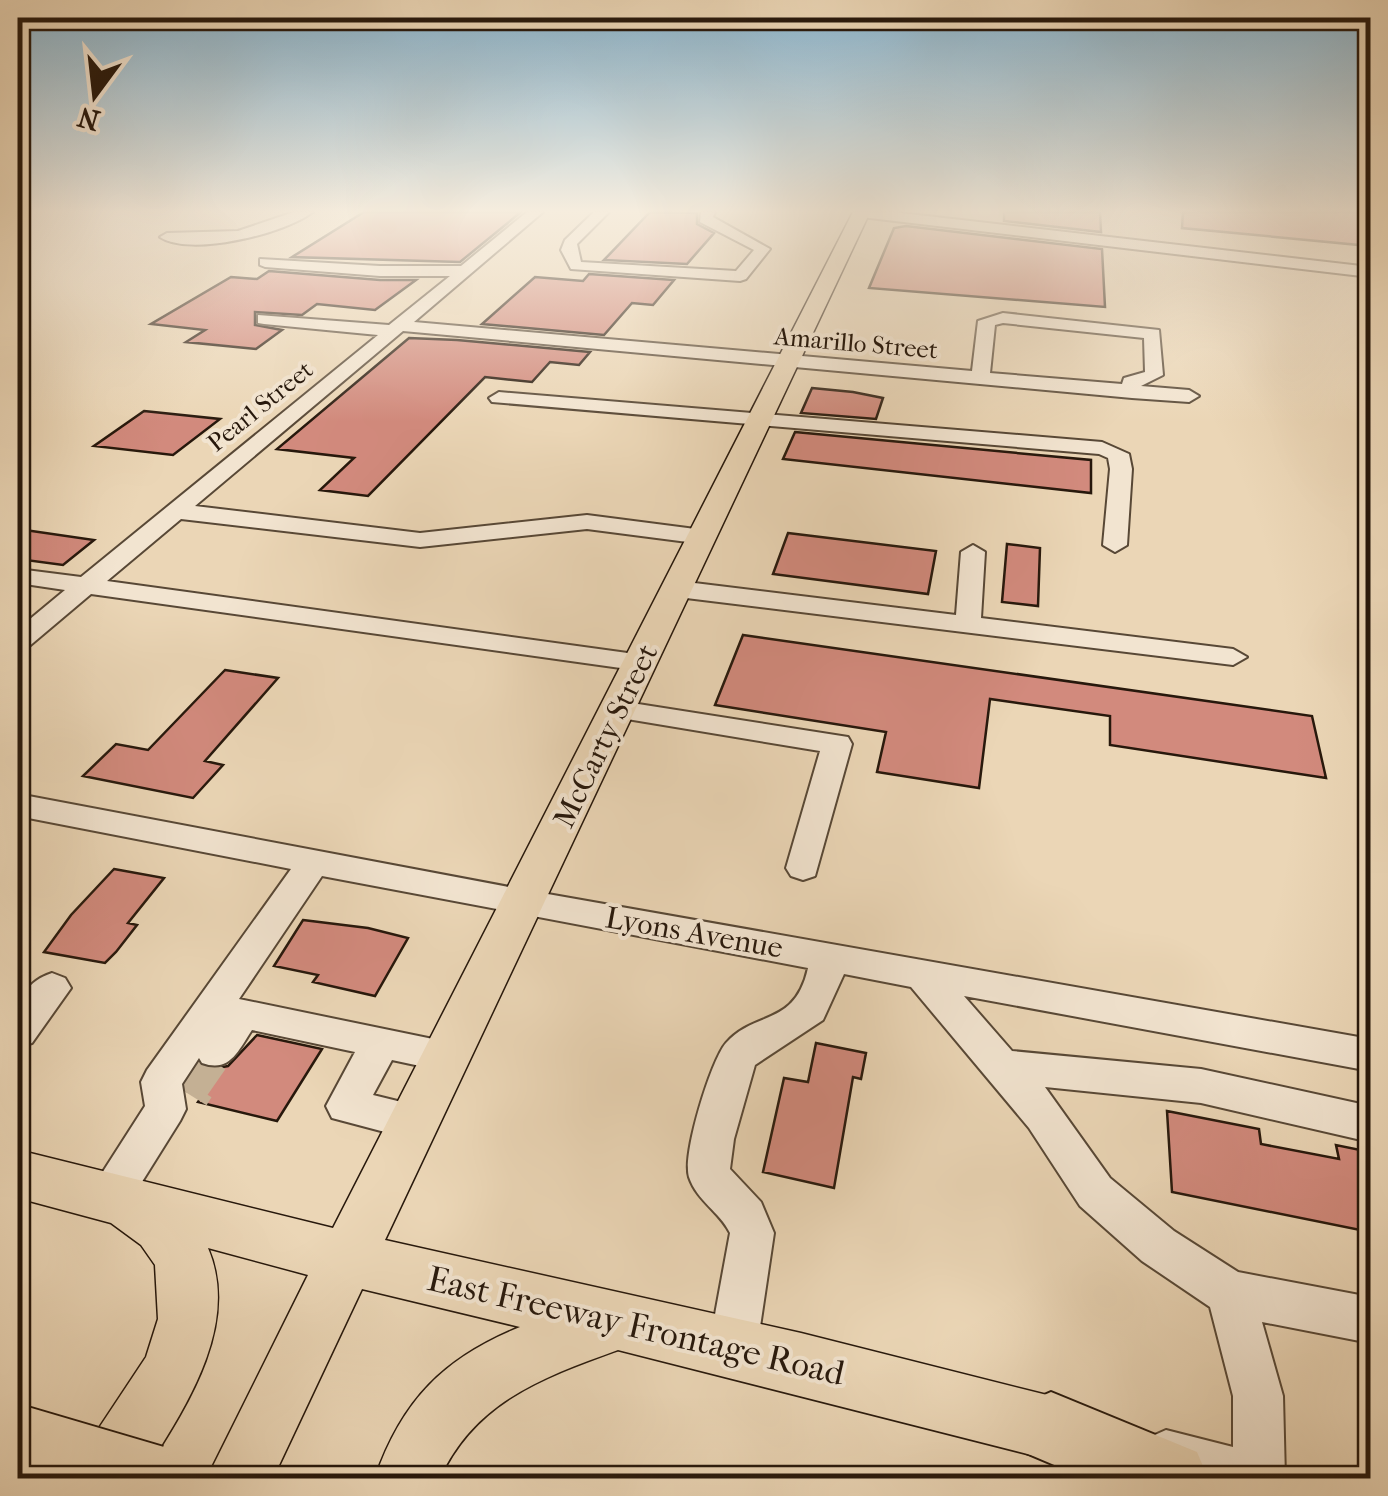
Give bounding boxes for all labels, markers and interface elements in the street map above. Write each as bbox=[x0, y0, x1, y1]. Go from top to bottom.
north arrow bbox=[45, 45, 145, 145]
text: N bbox=[73, 100, 103, 137]
street label: Amarillo Street bbox=[772, 321, 939, 365]
street label: Pearl Street bbox=[201, 355, 319, 457]
street label: McCarty Street bbox=[547, 638, 666, 833]
street label: Lyons Avenue bbox=[603, 900, 786, 966]
street label: East Freeway Frontage Road bbox=[423, 1258, 849, 1394]

